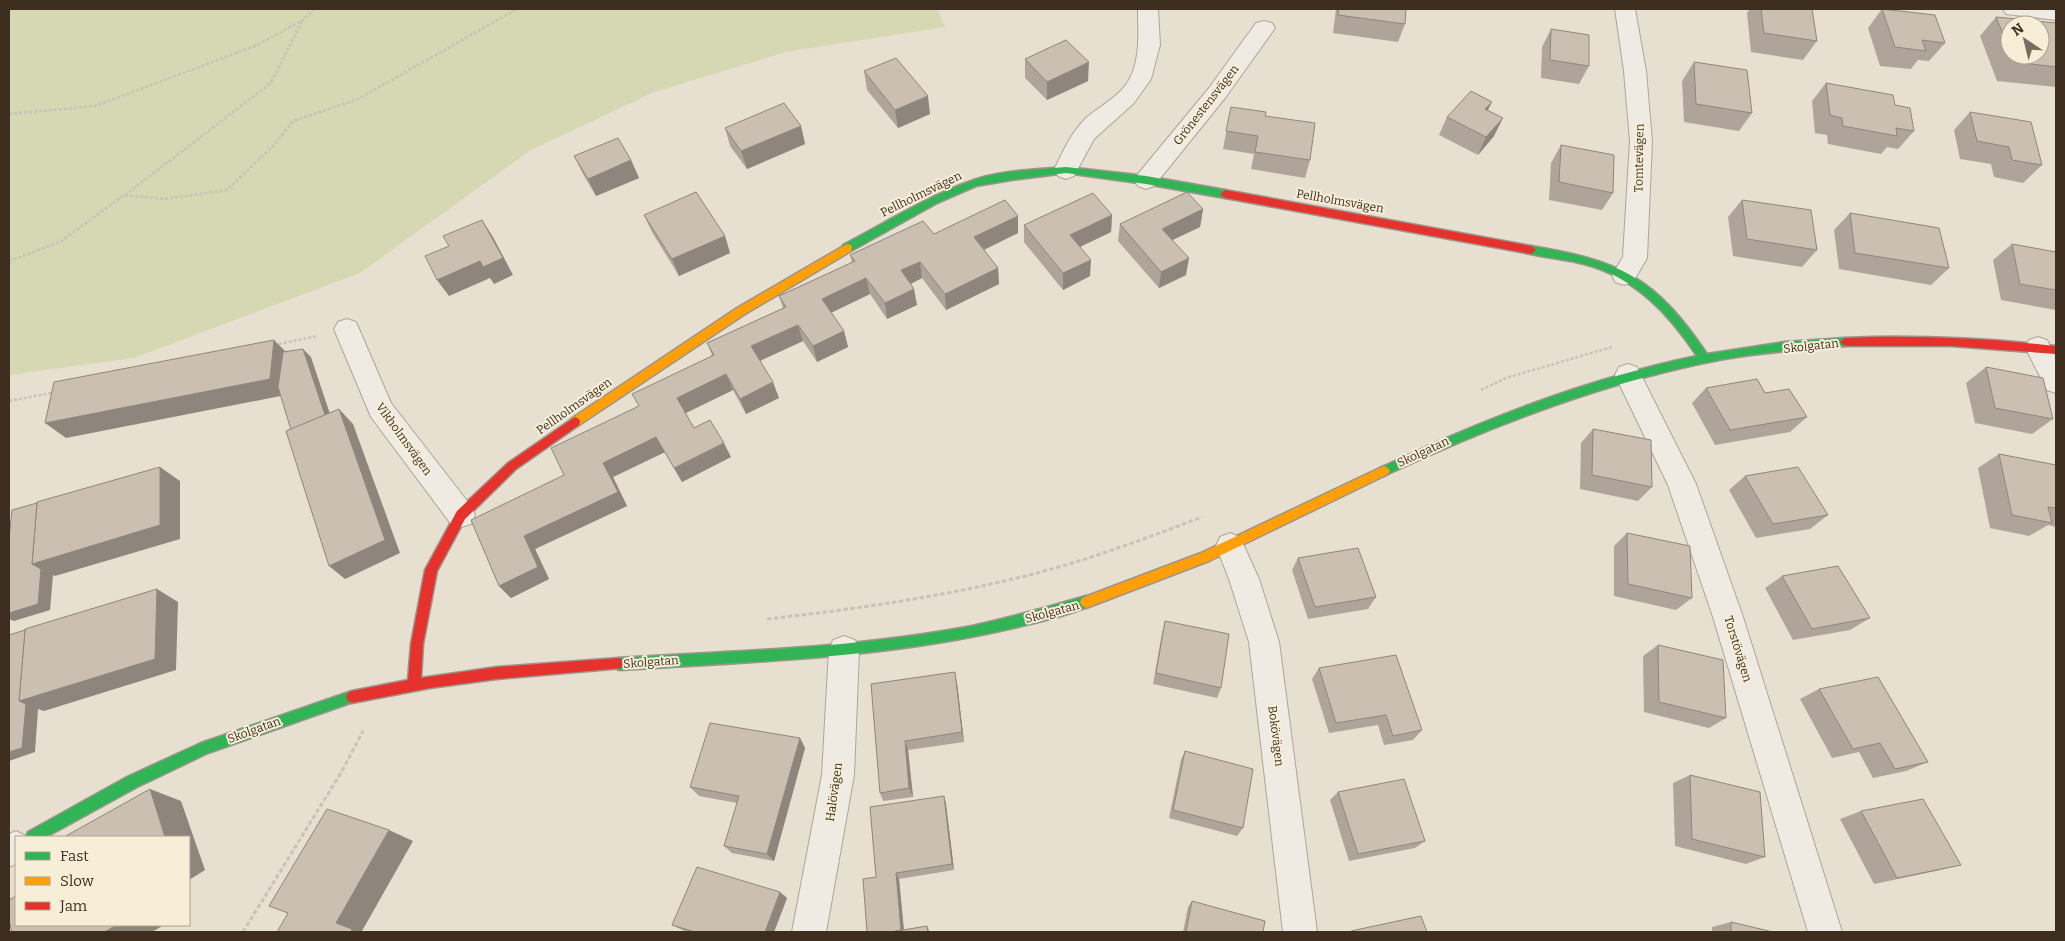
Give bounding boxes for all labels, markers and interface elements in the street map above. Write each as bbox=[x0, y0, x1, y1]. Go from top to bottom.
north arrow bbox=[2000, 15, 2050, 65]
text: N bbox=[2009, 20, 2027, 40]
street label: Grönestensvägen bbox=[1170, 62, 1242, 148]
street label: Tomtevägen bbox=[1631, 123, 1647, 192]
street label: Pellholmsvägen bbox=[878, 168, 964, 220]
street label: Pellholmsvägen bbox=[1295, 186, 1385, 216]
street label: Skolgatan bbox=[1783, 336, 1840, 356]
street label: Pellholmsvägen bbox=[534, 375, 615, 437]
street label: Vikholmsvägen bbox=[373, 400, 435, 478]
street label: Skolgatan bbox=[1395, 434, 1451, 470]
street label: Skolgatan bbox=[1023, 598, 1081, 626]
street label: Torstövägen bbox=[1721, 614, 1755, 684]
street label: Skolgatan bbox=[623, 653, 680, 671]
street label: Bokövägen bbox=[1265, 705, 1287, 767]
street label: Skolgatan bbox=[226, 714, 283, 746]
street label: Halövägen bbox=[823, 761, 845, 822]
legend bbox=[15, 836, 190, 926]
text: Fast bbox=[60, 847, 89, 865]
text: Slow bbox=[60, 872, 95, 890]
text: Jam bbox=[59, 897, 88, 915]

